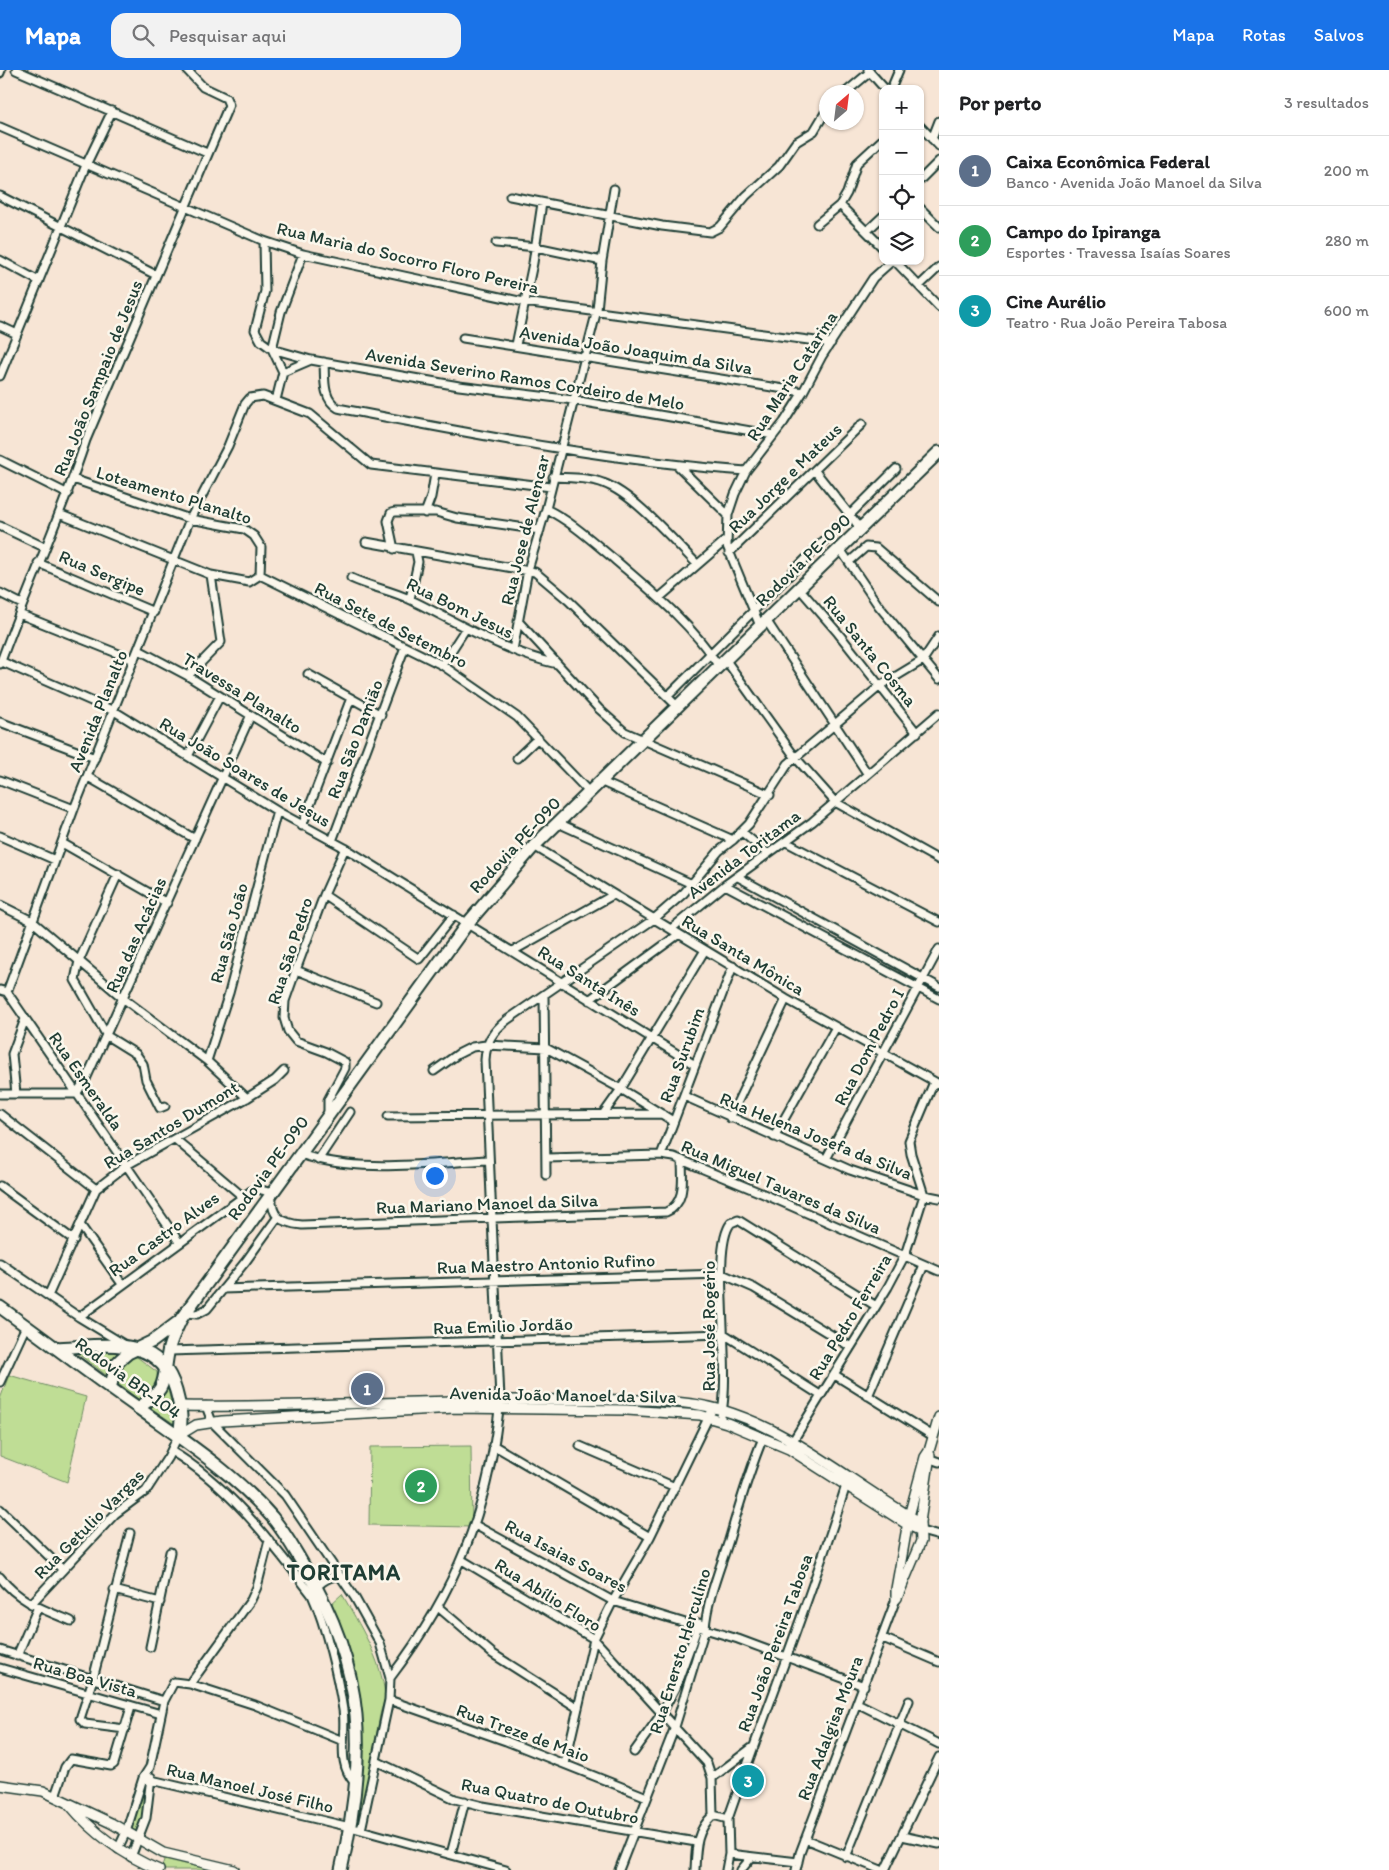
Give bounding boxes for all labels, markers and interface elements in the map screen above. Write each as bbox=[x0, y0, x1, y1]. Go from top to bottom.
search box bbox=[111, 13, 461, 58]
text: Mapa bbox=[25, 21, 81, 50]
icon: search bbox=[129, 21, 157, 49]
text: Pesquisar aqui bbox=[169, 24, 286, 47]
text: Mapa bbox=[1172, 24, 1214, 46]
text: Rotas bbox=[1242, 24, 1286, 46]
text: Salvos bbox=[1314, 24, 1364, 46]
north arrow bbox=[819, 85, 864, 130]
map controls bbox=[879, 85, 924, 265]
button: + bbox=[879, 85, 924, 130]
text: Por perto bbox=[959, 90, 1041, 115]
text: 3 resultados bbox=[1284, 93, 1369, 112]
button: − bbox=[879, 130, 924, 175]
text: Caixa Econômica Federal bbox=[1006, 150, 1210, 173]
text: 1 bbox=[971, 161, 979, 180]
text: 200 m bbox=[1324, 161, 1369, 180]
text: Banco · Avenida João Manoel da Silva bbox=[1006, 173, 1262, 192]
button: locate bbox=[879, 175, 924, 220]
street label: Rua Maria do Socorro Floro Pereira bbox=[275, 217, 542, 299]
button: layers bbox=[879, 220, 924, 265]
text: Campo do Ipiranga bbox=[1006, 220, 1161, 243]
text: 2 bbox=[971, 231, 979, 250]
text: 280 m bbox=[1325, 231, 1369, 250]
text: Esportes · Travessa Isaías Soares bbox=[1006, 243, 1231, 262]
street label: Rua João Sampaio de Jesus bbox=[49, 277, 147, 479]
text: Cine Aurélio bbox=[1006, 290, 1106, 313]
text: 3 bbox=[971, 301, 979, 320]
text: 600 m bbox=[1324, 301, 1369, 320]
street label: Rua Maria Catarina bbox=[742, 306, 843, 445]
text: Teatro · Rua João Pereira Tabosa bbox=[1006, 313, 1227, 332]
street label: Avenida João Joaquim da Silva bbox=[518, 321, 755, 379]
street label: Avenida Severino Ramos Cordeiro de Melo bbox=[364, 343, 686, 415]
street label: Rua Jorge e Mateus bbox=[724, 418, 846, 538]
street label: Rua Jose de Alencar bbox=[496, 452, 555, 607]
street label: Loteamento Planalto bbox=[94, 461, 254, 529]
street label: Rodovia PE-090 bbox=[751, 509, 855, 611]
street label: Rua Sergipe bbox=[56, 545, 148, 601]
street label: Rua Bom Jesus bbox=[403, 573, 517, 643]
street label: Rua Sete de Setembro bbox=[311, 577, 471, 673]
street label: Rua Santa Cosma bbox=[818, 591, 922, 712]
street label: Avenida Planalto bbox=[63, 647, 133, 775]
street label: Travessa Planalto bbox=[178, 648, 306, 738]
street label: Rua São Damião bbox=[322, 676, 388, 802]
street label: Rua João Soares de Jesus bbox=[155, 712, 335, 832]
street label: Rodovia PE-090 bbox=[465, 792, 565, 898]
street label: Avenida Toritama bbox=[683, 804, 805, 904]
street label: Rua das Acácias bbox=[101, 874, 171, 996]
street label: Rua São João bbox=[205, 880, 253, 986]
street label: Rua São Pedro bbox=[262, 895, 318, 1007]
street label: Rua Santa Mônica bbox=[678, 910, 809, 1001]
street label: Rua Santa Inês bbox=[534, 941, 644, 1021]
street label: Rua Dom Pedro I bbox=[829, 985, 909, 1109]
street label: Rua Surubim bbox=[655, 1004, 709, 1106]
street label: Rua Esmeralda bbox=[44, 1028, 128, 1135]
street label: Rua Santos Dumont bbox=[99, 1076, 243, 1174]
street label: Rua Helena Josefa da Silva bbox=[717, 1087, 915, 1185]
street label: Rodovia PE-090 bbox=[223, 1111, 313, 1225]
street label: Rua Miguel Tavares da Silva bbox=[678, 1135, 884, 1239]
your location bbox=[422, 1163, 448, 1189]
street label: Rua Castro Alves bbox=[104, 1186, 224, 1282]
street label: Rua Mariano Manoel da Silva bbox=[376, 1189, 599, 1219]
street label: Rua Maestro Antonio Rufino bbox=[436, 1249, 656, 1279]
street label: Rua Pedro Ferreira bbox=[804, 1250, 896, 1384]
street label: Rua José Rogério bbox=[698, 1261, 720, 1391]
street label: Rua Emilio Jordão bbox=[433, 1313, 573, 1339]
street label: Rodovia BR-104 bbox=[71, 1332, 185, 1424]
pin: 1 bbox=[351, 1370, 383, 1408]
street label: Avenida João Manoel da Silva bbox=[449, 1382, 677, 1408]
street label: Rua Getulio Vargas bbox=[29, 1464, 149, 1584]
pin: 2 bbox=[405, 1467, 437, 1505]
street label: Rua Isaias Soares bbox=[501, 1514, 631, 1598]
street label: Rua João Pereira Tabosa bbox=[733, 1551, 818, 1735]
street label: Rua Abílio Floro bbox=[490, 1553, 606, 1637]
district label: TORITAMA bbox=[286, 1559, 401, 1586]
street label: Rua Enersto Herculino bbox=[644, 1566, 716, 1736]
street label: Rua Boa Vista bbox=[31, 1652, 140, 1702]
street label: Rua Adalgisa Moura bbox=[792, 1652, 868, 1803]
street label: Rua Treze de Maio bbox=[453, 1699, 593, 1767]
street label: Rua Manoel José Filho bbox=[164, 1758, 336, 1818]
pin: 3 bbox=[732, 1762, 764, 1800]
street label: Rua Quatro de Outubro bbox=[459, 1773, 641, 1829]

